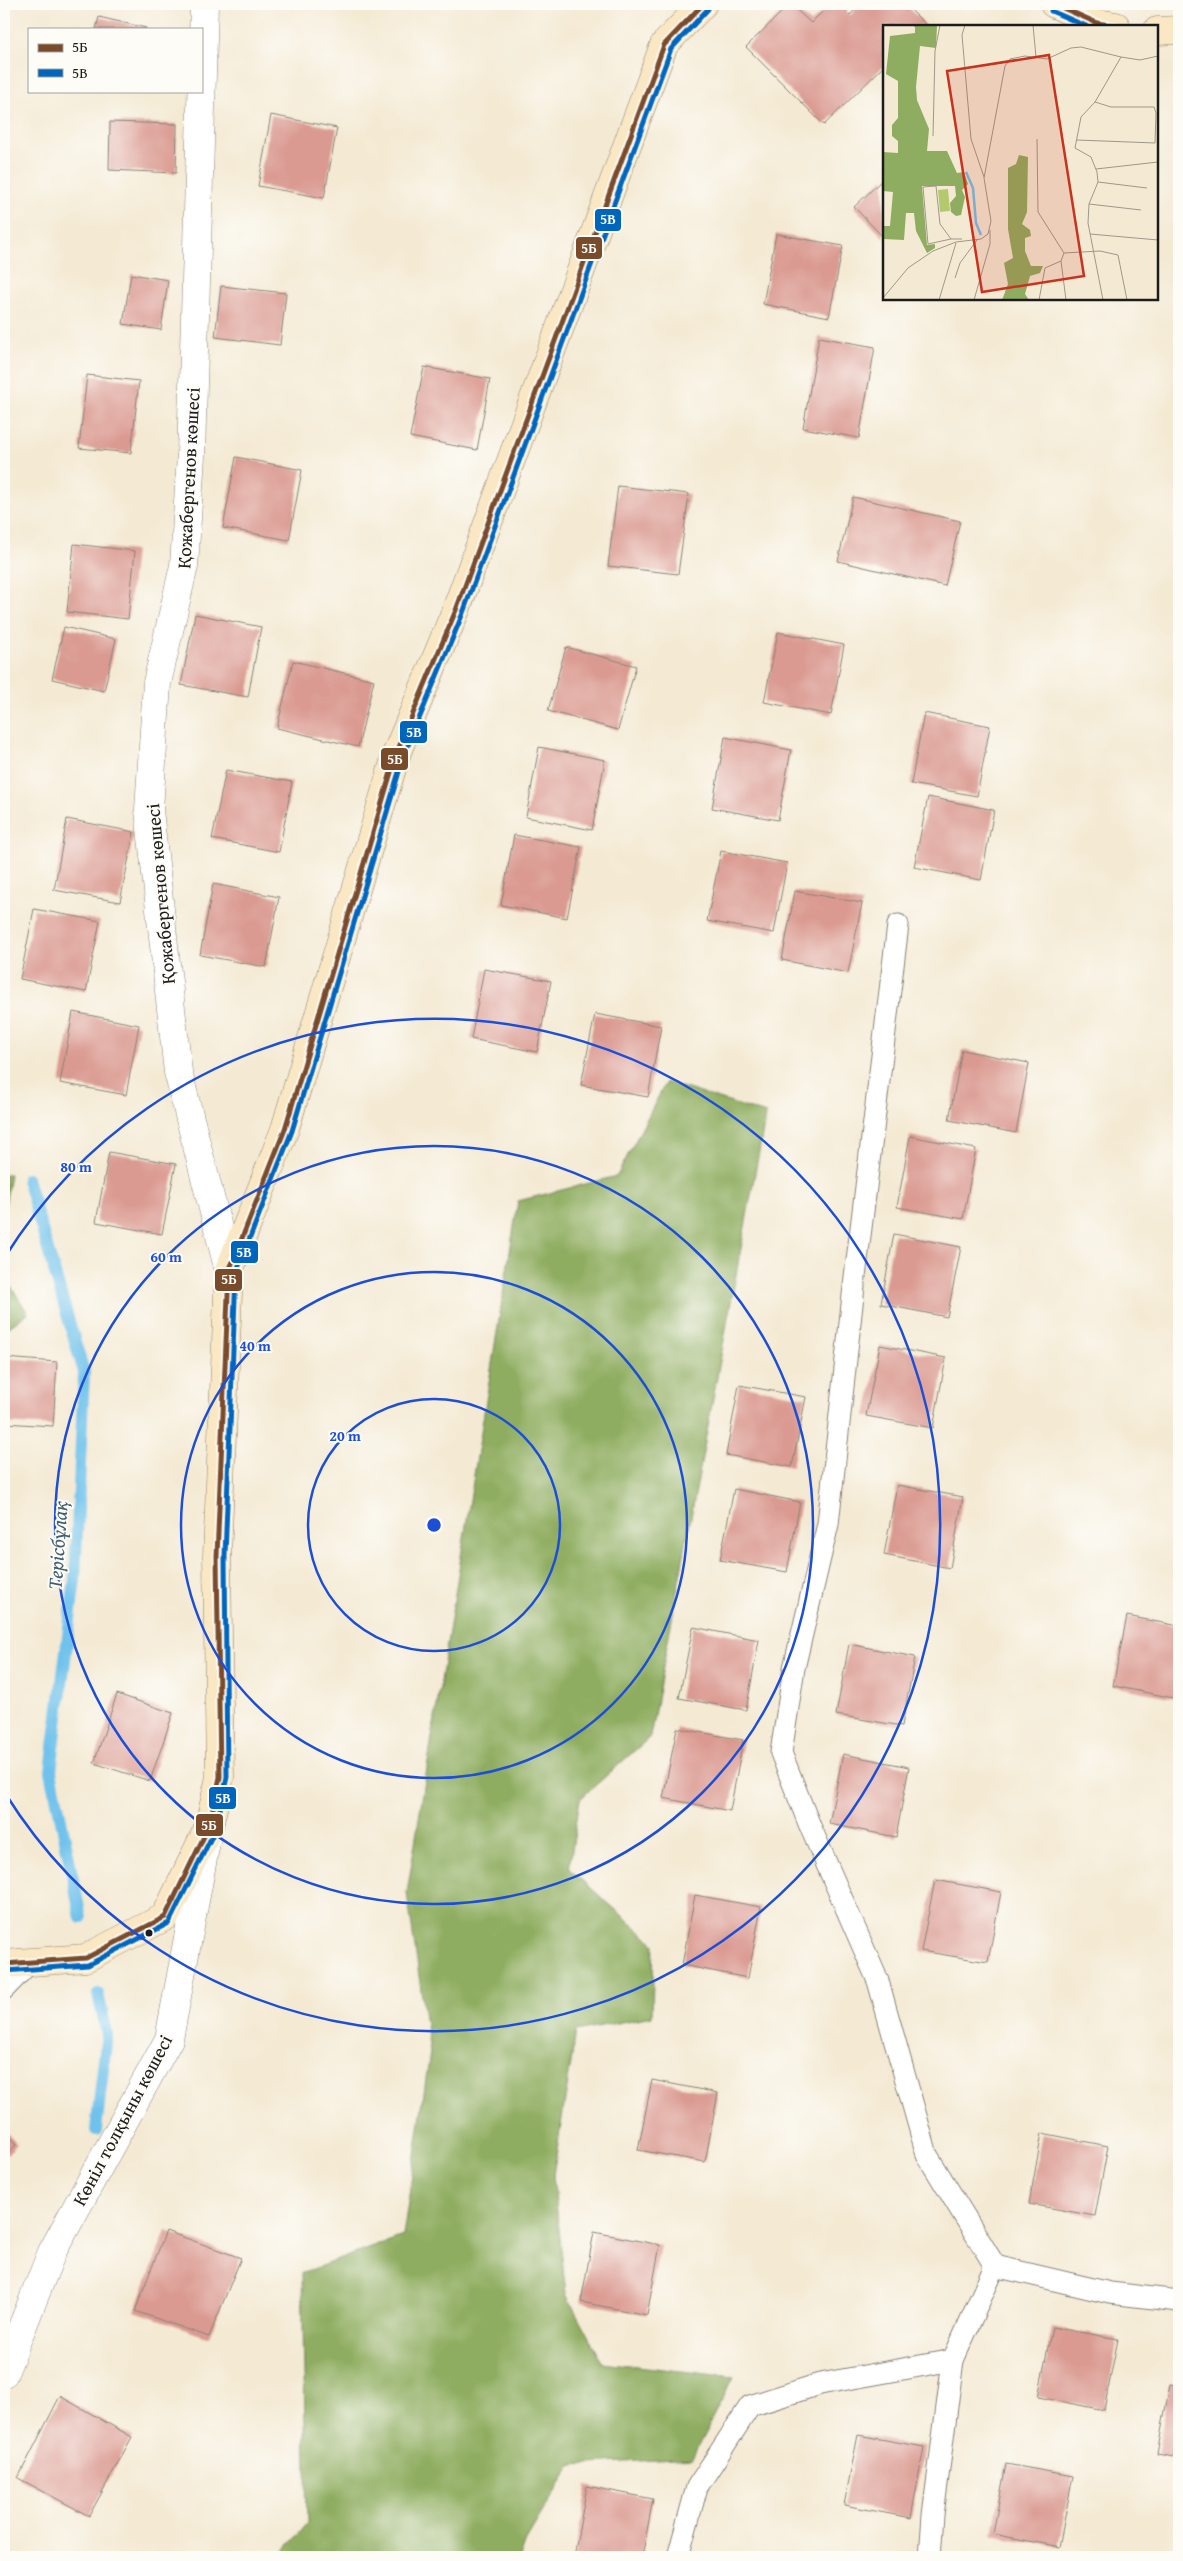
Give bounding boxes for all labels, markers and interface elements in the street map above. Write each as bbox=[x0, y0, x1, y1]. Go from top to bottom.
inset map bbox=[883, 25, 1158, 300]
legend bbox=[28, 28, 202, 92]
text: 5Б bbox=[72, 36, 88, 57]
text: 5В bbox=[72, 62, 88, 83]
line badge: 5В bbox=[594, 208, 622, 232]
text: 5В bbox=[600, 209, 616, 229]
line badge: 5Б bbox=[575, 236, 603, 260]
text: 5Б bbox=[581, 238, 597, 258]
street label: Қожабергенов көшесі bbox=[169, 387, 207, 569]
line badge: 5В bbox=[399, 720, 428, 744]
text: 5В bbox=[406, 722, 422, 742]
line badge: 5Б bbox=[380, 747, 409, 771]
text: 5Б bbox=[387, 749, 403, 769]
street label: Қожабергенов көшесі bbox=[138, 802, 182, 986]
text: 80 m bbox=[60, 1156, 92, 1177]
line badge: 5В bbox=[230, 1240, 259, 1264]
text: 5В bbox=[236, 1242, 252, 1262]
text: 60 m bbox=[150, 1246, 182, 1267]
line badge: 5Б bbox=[214, 1268, 243, 1292]
text: 5Б bbox=[221, 1269, 237, 1289]
text: 40 m bbox=[239, 1335, 271, 1356]
text: 20 m bbox=[329, 1425, 361, 1446]
water label: Терісбұлақ bbox=[39, 1500, 75, 1590]
centre of rings bbox=[425, 1516, 443, 1534]
line badge: 5В bbox=[208, 1786, 237, 1810]
text: 5В bbox=[215, 1788, 231, 1808]
line badge: 5Б bbox=[195, 1813, 224, 1837]
text: 5Б bbox=[201, 1815, 217, 1835]
unlabelled marker bbox=[144, 1928, 154, 1938]
street label: Көніл толқыны көшесі bbox=[65, 2029, 179, 2211]

